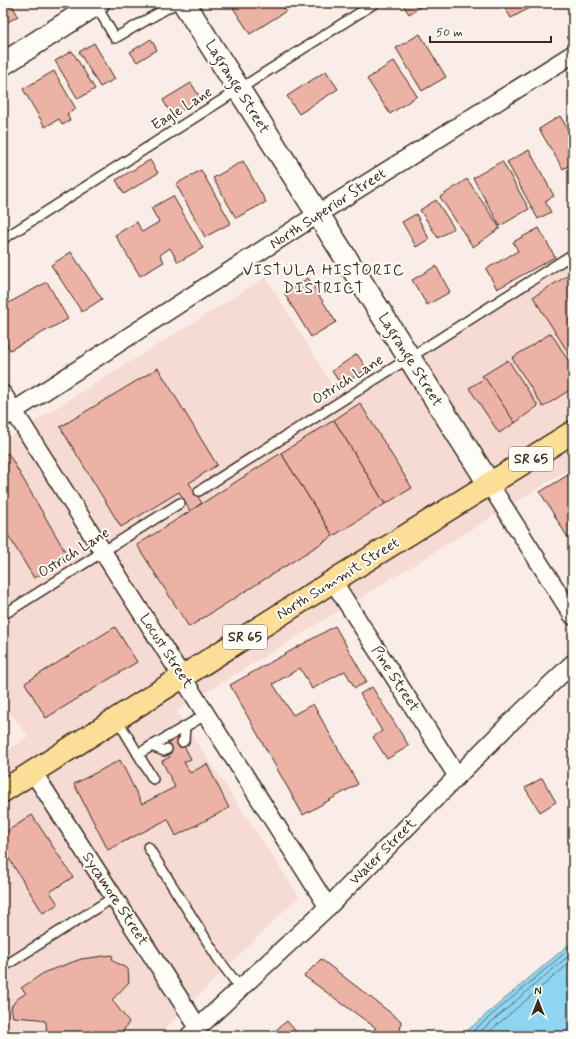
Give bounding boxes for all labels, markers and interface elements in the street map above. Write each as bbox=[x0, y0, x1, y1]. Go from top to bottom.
scale bar bbox=[430, 18, 551, 44]
text: 50 m bbox=[436, 25, 463, 41]
street label: Lagrange Street bbox=[199, 36, 274, 138]
street label: Eagle Lane bbox=[148, 82, 216, 136]
street label: North Superior Street bbox=[266, 164, 390, 254]
district label: VISTULA HISTORIC DISTRICT bbox=[243, 260, 405, 299]
street label: Lagrange Street bbox=[372, 309, 447, 411]
street label: Ostrich Lane bbox=[308, 350, 388, 410]
road number: SR 65 bbox=[509, 447, 553, 471]
street label: Ostrich Lane bbox=[34, 523, 114, 583]
street label: North Summit Street bbox=[273, 533, 403, 625]
street label: Locust Street bbox=[134, 610, 198, 692]
road number: SR 65 bbox=[223, 625, 267, 649]
street label: Pine Street bbox=[366, 642, 424, 716]
street label: Water Street bbox=[345, 814, 421, 890]
street label: Sycamore Street bbox=[77, 848, 153, 950]
north arrow bbox=[518, 981, 558, 1021]
text: N bbox=[534, 985, 542, 999]

